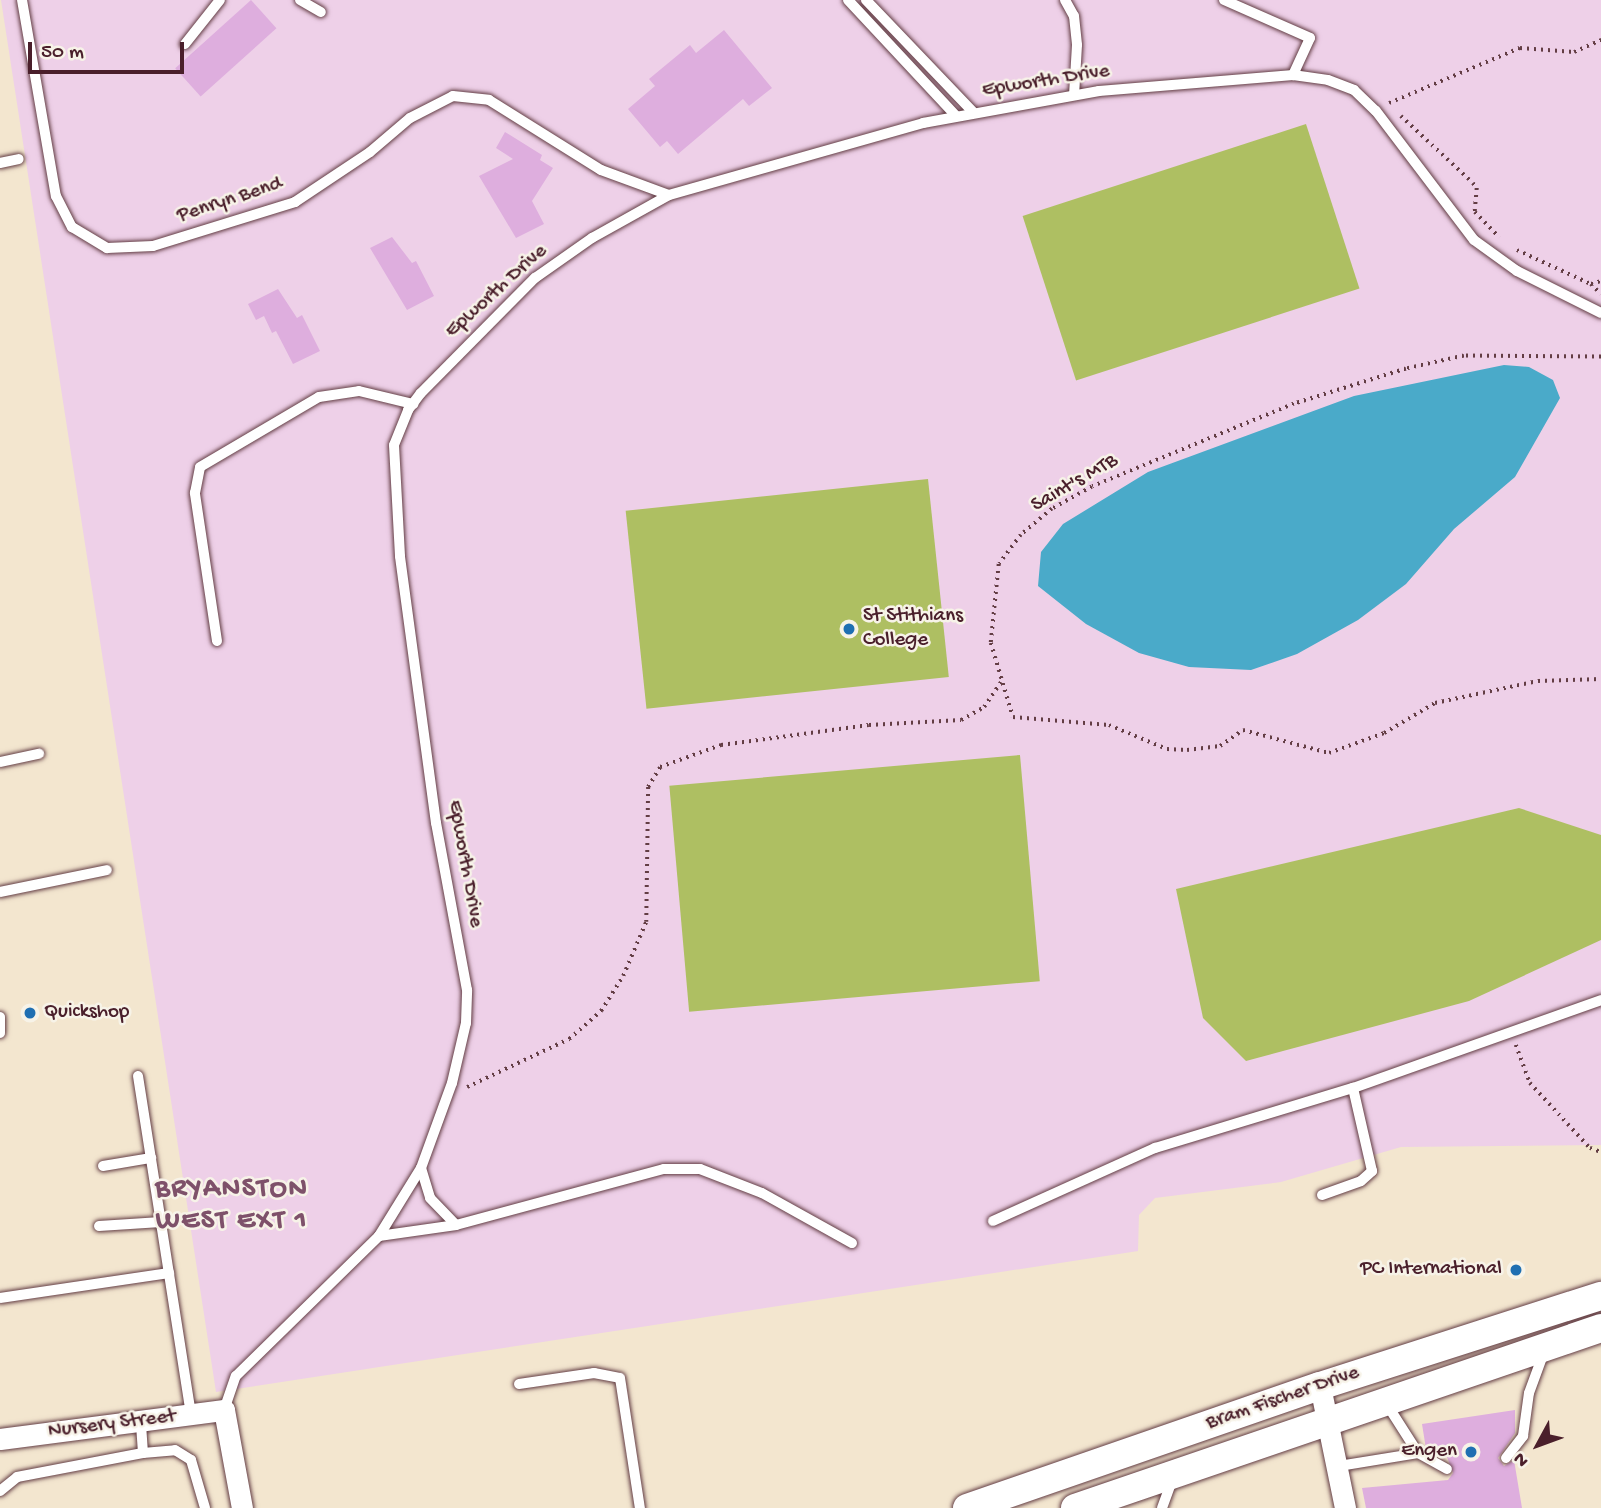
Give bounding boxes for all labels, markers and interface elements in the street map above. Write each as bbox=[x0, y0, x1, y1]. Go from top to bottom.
scale bar bbox=[32, 28, 187, 72]
text: 50 m bbox=[41, 41, 84, 66]
street label: Epworth Drive bbox=[981, 59, 1111, 105]
street label: Penryn Bend bbox=[174, 172, 286, 230]
street label: Epworth Drive bbox=[441, 240, 553, 344]
street label: Saint's MTB bbox=[1027, 449, 1123, 519]
place label: St Stithians College bbox=[863, 604, 963, 654]
marker: St Stithians College bbox=[841, 621, 857, 637]
street label: Epworth Drive bbox=[440, 798, 488, 930]
place label: Quickshop bbox=[44, 1000, 129, 1026]
marker: Quickshop bbox=[22, 1005, 38, 1021]
district label: BRYANSTON WEST EXT 1 bbox=[156, 1173, 308, 1239]
place label: PC International bbox=[1360, 1257, 1502, 1283]
marker: PC International bbox=[1508, 1262, 1524, 1278]
street label: Bram Fischer Drive bbox=[1203, 1361, 1363, 1437]
street label: Nursery Street bbox=[47, 1405, 177, 1445]
north arrow bbox=[1503, 1410, 1573, 1480]
place label: Engen bbox=[1401, 1439, 1457, 1465]
marker: Engen bbox=[1463, 1444, 1479, 1460]
text: N bbox=[1509, 1447, 1535, 1471]

